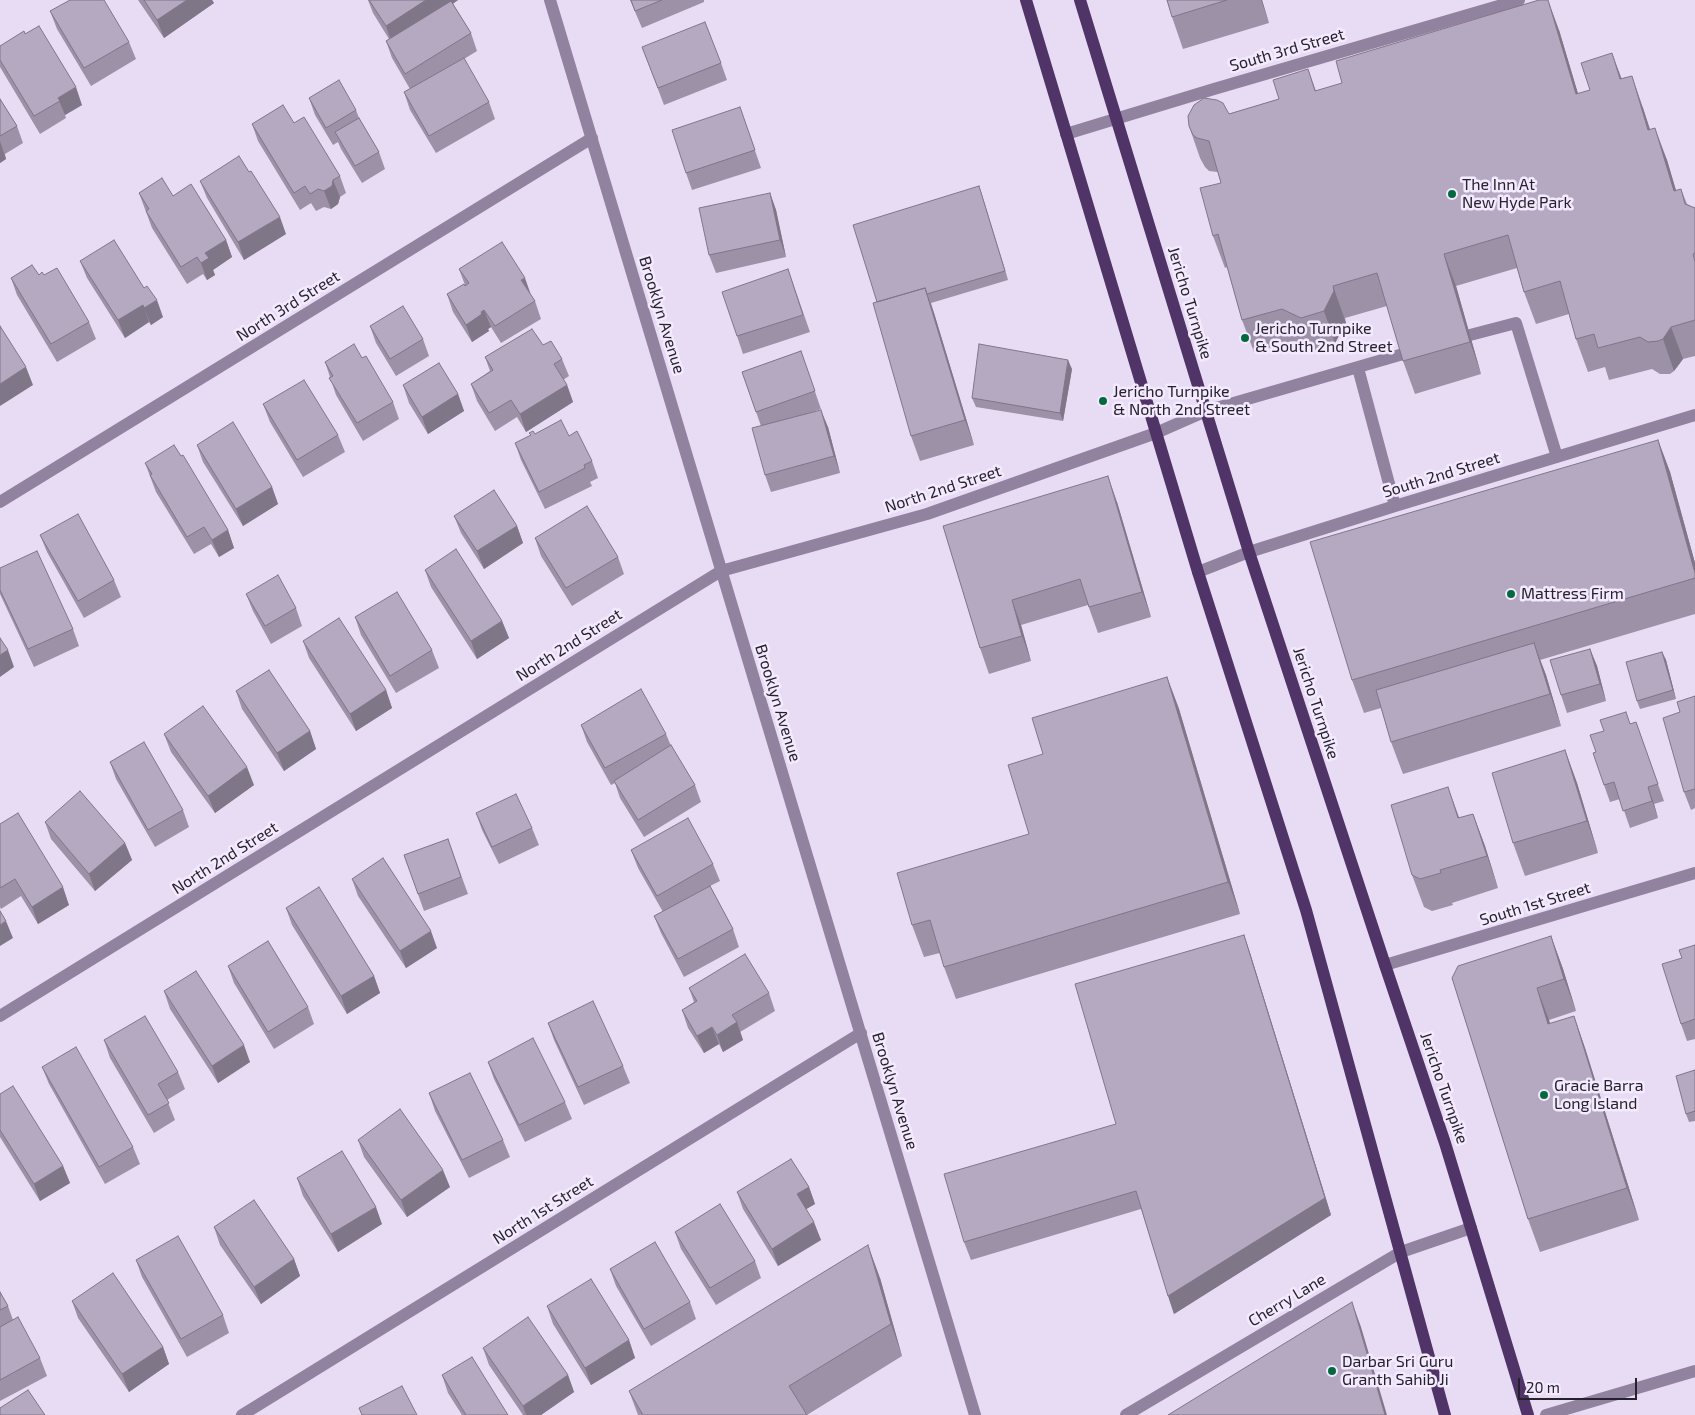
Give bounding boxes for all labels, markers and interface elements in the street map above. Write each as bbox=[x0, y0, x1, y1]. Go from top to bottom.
street label: South 3rd Street bbox=[1227, 24, 1347, 76]
place label: The Inn At New Hyde Park bbox=[1462, 175, 1572, 213]
marker: The Inn At New Hyde Park bbox=[1446, 188, 1458, 200]
street label: Jericho Turnpike bbox=[1164, 244, 1216, 362]
street label: Brooklyn Avenue bbox=[635, 254, 689, 376]
street label: North 3rd Street bbox=[233, 267, 343, 345]
place label: Jericho Turnpike & South 2nd Street bbox=[1255, 319, 1393, 357]
marker: Jericho Turnpike & South 2nd Street bbox=[1239, 332, 1251, 344]
place label: Jericho Turnpike & North 2nd Street bbox=[1113, 382, 1250, 420]
marker: Jericho Turnpike & North 2nd Street bbox=[1097, 395, 1109, 407]
street label: South 2nd Street bbox=[1380, 448, 1502, 502]
street label: North 2nd Street bbox=[882, 461, 1004, 517]
place label: Mattress Firm bbox=[1521, 584, 1624, 604]
marker: Mattress Firm bbox=[1505, 588, 1517, 600]
street label: North 2nd Street bbox=[513, 605, 625, 685]
street label: Brooklyn Avenue bbox=[751, 642, 805, 764]
street label: Jericho Turnpike bbox=[1289, 645, 1343, 761]
street label: North 2nd Street bbox=[169, 818, 281, 898]
street label: South 1st Street bbox=[1477, 878, 1593, 930]
street label: Brooklyn Avenue bbox=[868, 1030, 922, 1152]
street label: Jericho Turnpike bbox=[1416, 1030, 1472, 1146]
place label: Gracie Barra Long Island bbox=[1554, 1076, 1644, 1114]
marker: Gracie Barra Long Island bbox=[1538, 1089, 1550, 1101]
street label: North 1st Street bbox=[489, 1172, 597, 1248]
street label: Cherry Lane bbox=[1245, 1269, 1329, 1331]
place label: Darbar Sri Guru Granth Sahib Ji bbox=[1342, 1352, 1453, 1390]
marker: Darbar Sri Guru Granth Sahib Ji bbox=[1326, 1365, 1338, 1377]
scale bar bbox=[1520, 1368, 1639, 1400]
text: 20 m bbox=[1526, 1378, 1560, 1396]

